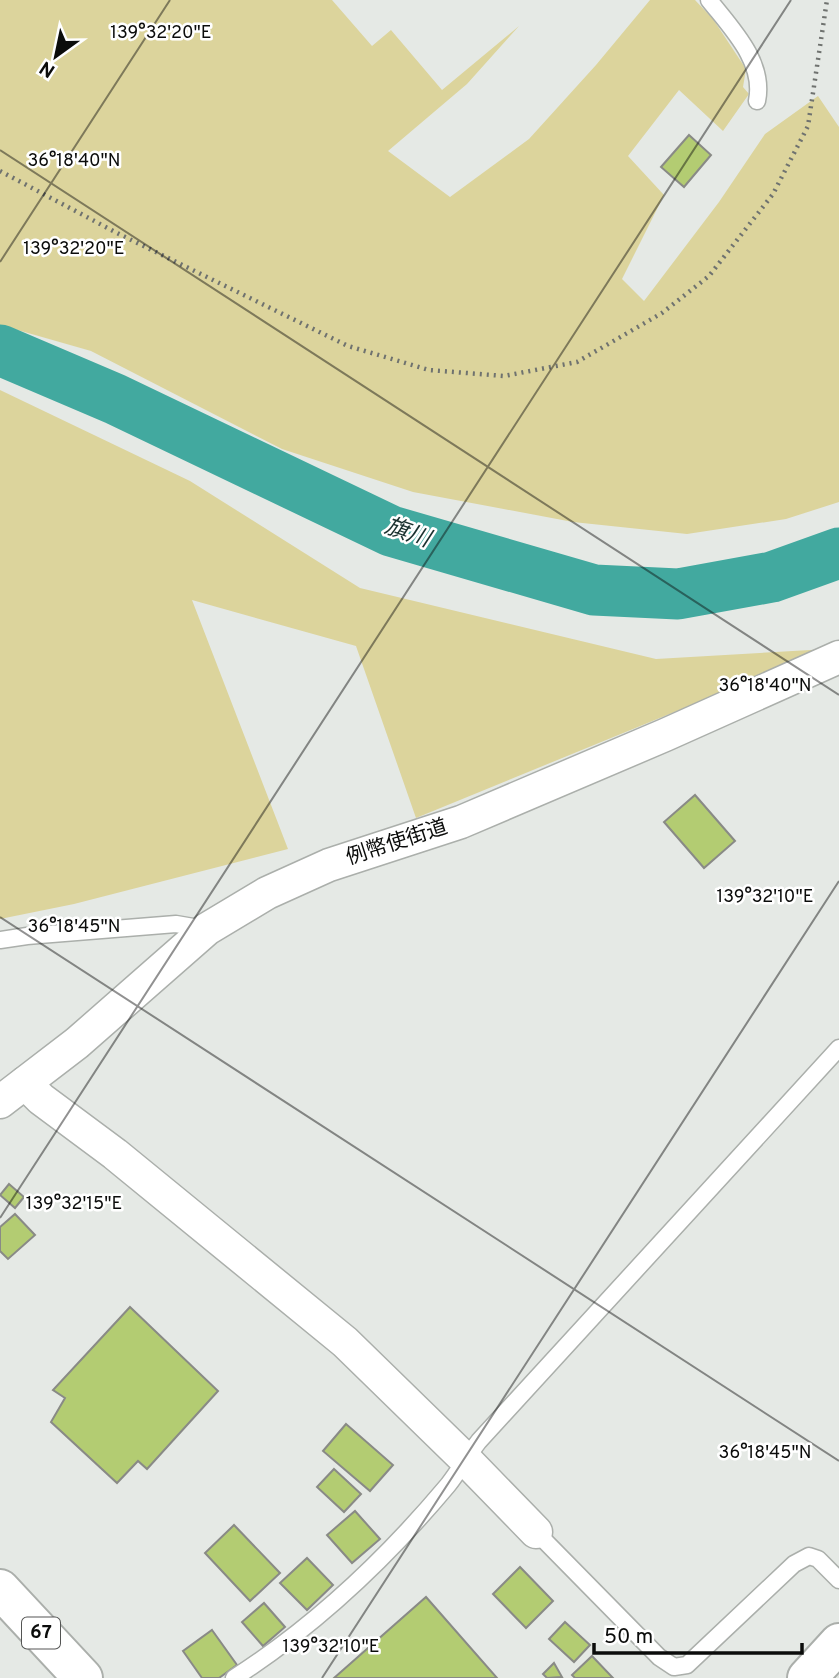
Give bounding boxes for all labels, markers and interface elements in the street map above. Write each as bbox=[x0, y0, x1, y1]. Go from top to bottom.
north arrow bbox=[21, 21, 91, 91]
text: 139°32'20"E bbox=[110, 22, 212, 45]
text: N bbox=[36, 55, 60, 82]
text: 36°18'40"N bbox=[27, 150, 121, 173]
text: 139°32'20"E bbox=[23, 238, 125, 261]
water label: 旗川 bbox=[381, 513, 436, 556]
text: 36°18'40"N bbox=[718, 675, 812, 698]
street label: 例幣使街道 bbox=[343, 814, 451, 872]
text: 139°32'10"E bbox=[717, 886, 813, 909]
text: 36°18'45"N bbox=[28, 916, 120, 939]
text: 139°32'15"E bbox=[26, 1193, 122, 1216]
text: 36°18'45"N bbox=[719, 1442, 811, 1465]
scale bar bbox=[594, 1612, 802, 1656]
road number: 67 bbox=[22, 1618, 60, 1648]
text: 50 m bbox=[604, 1624, 653, 1651]
text: 139°32'10"E bbox=[283, 1636, 379, 1659]

